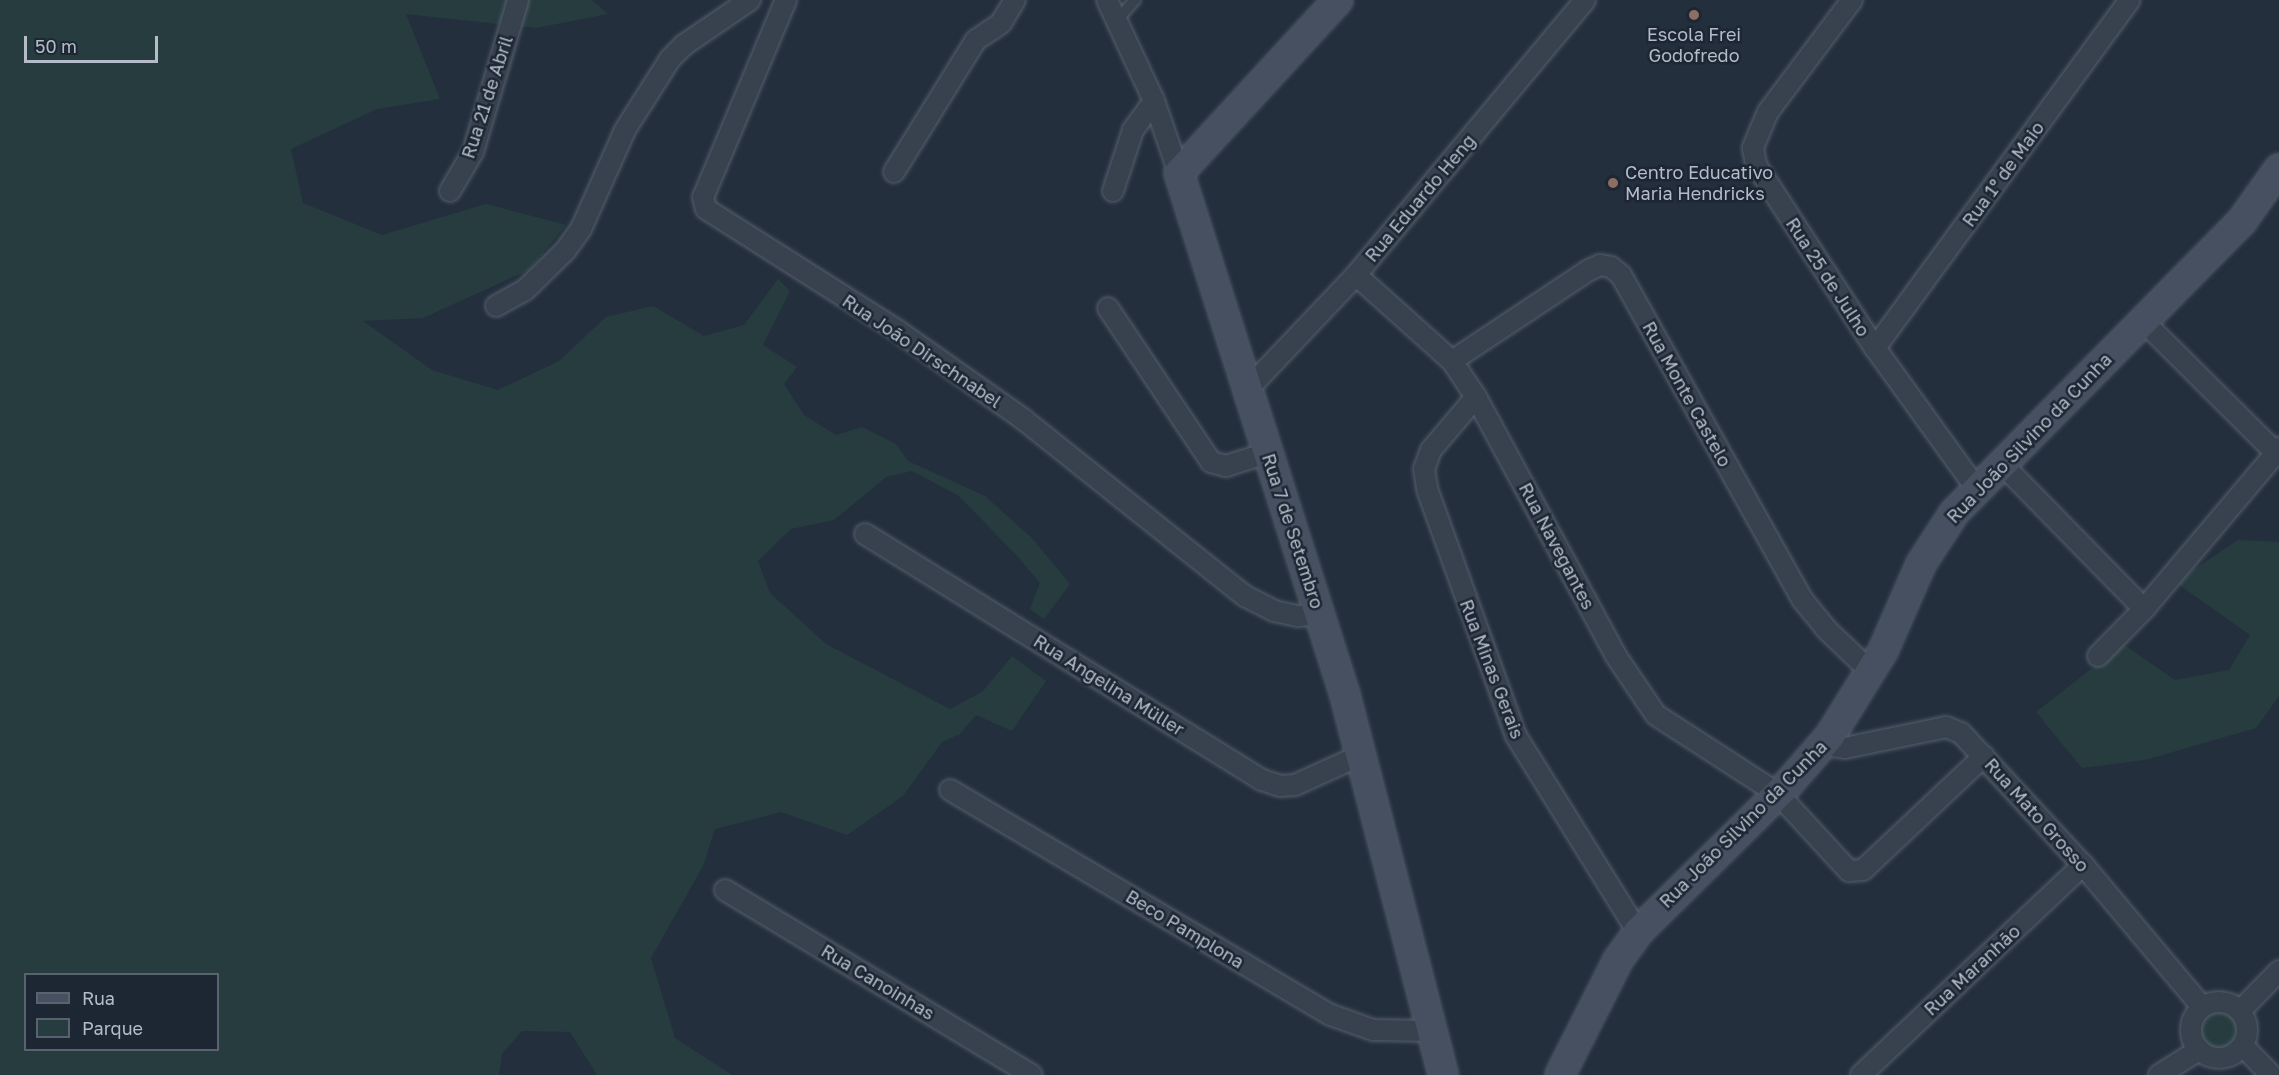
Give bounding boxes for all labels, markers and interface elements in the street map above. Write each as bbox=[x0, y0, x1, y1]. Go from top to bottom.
marker: Escola Frei Godofredo bbox=[1687, 8, 1701, 22]
scale bar bbox=[27, 24, 160, 62]
place label: Escola Frei Godofredo bbox=[1647, 24, 1741, 66]
street label: Rua 21 de Abril bbox=[457, 33, 517, 161]
text: 50 m bbox=[35, 35, 77, 57]
street label: Rua 1º de Maio bbox=[1958, 117, 2048, 231]
street label: Rua Eduardo Heng bbox=[1360, 130, 1480, 266]
place label: Centro Educativo Maria Hendricks bbox=[1625, 162, 1773, 204]
marker: Centro Educativo Maria Hendricks bbox=[1606, 176, 1620, 190]
street label: Rua 25 de Julho bbox=[1782, 214, 1874, 340]
street label: Rua João Dirschnabel bbox=[838, 290, 1006, 412]
street label: Rua Monte Castelo bbox=[1638, 318, 1736, 470]
street label: Rua João Silvino da Cunha bbox=[1942, 349, 2116, 527]
street label: Rua 7 de Setembro bbox=[1258, 451, 1328, 611]
street label: Rua Navegantes bbox=[1515, 479, 1599, 613]
street label: Rua Minas Gerais bbox=[1455, 596, 1529, 742]
street label: Rua Angelina Müller bbox=[1030, 630, 1188, 740]
street label: Rua João Silvino da Cunha bbox=[1655, 736, 1831, 912]
street label: Rua Mato Grosso bbox=[1980, 754, 2094, 876]
street label: Beco Pamplona bbox=[1122, 885, 1248, 973]
street label: Rua Maranhão bbox=[1920, 920, 2024, 1020]
street label: Rua Canoinhas bbox=[817, 940, 939, 1024]
legend bbox=[24, 973, 219, 1051]
text: Rua bbox=[82, 987, 115, 1009]
text: Parque bbox=[82, 1017, 143, 1039]

